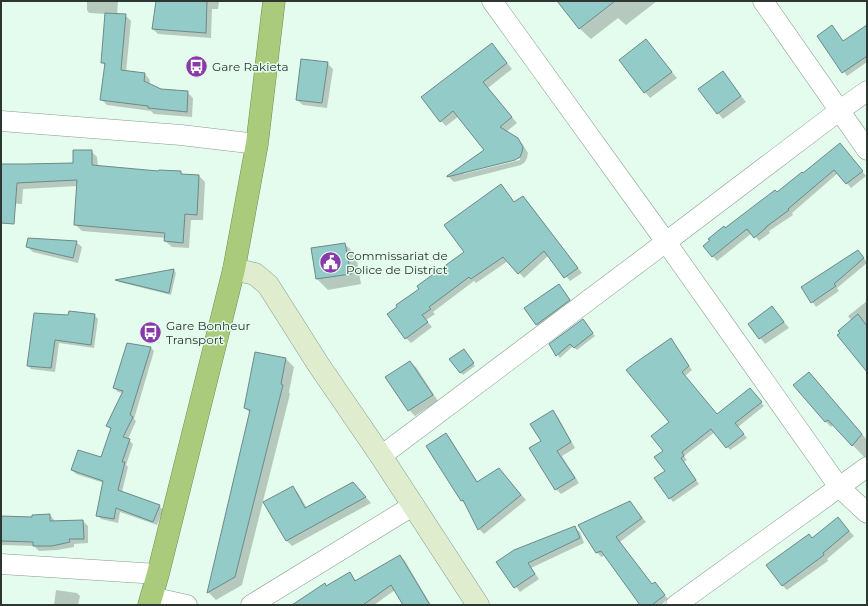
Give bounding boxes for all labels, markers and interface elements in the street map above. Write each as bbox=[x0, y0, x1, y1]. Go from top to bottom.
bus stop icon: Gare Rakieta bbox=[184, 54, 210, 80]
place label: Gare Rakieta bbox=[212, 59, 288, 74]
place label: Commissariat de Police de District bbox=[346, 248, 448, 277]
public building icon: Commissariat de Police de District bbox=[317, 250, 343, 276]
place label: Gare Bonheur Transport bbox=[166, 318, 251, 347]
bus stop icon: Gare Bonheur Transport bbox=[138, 320, 164, 346]

